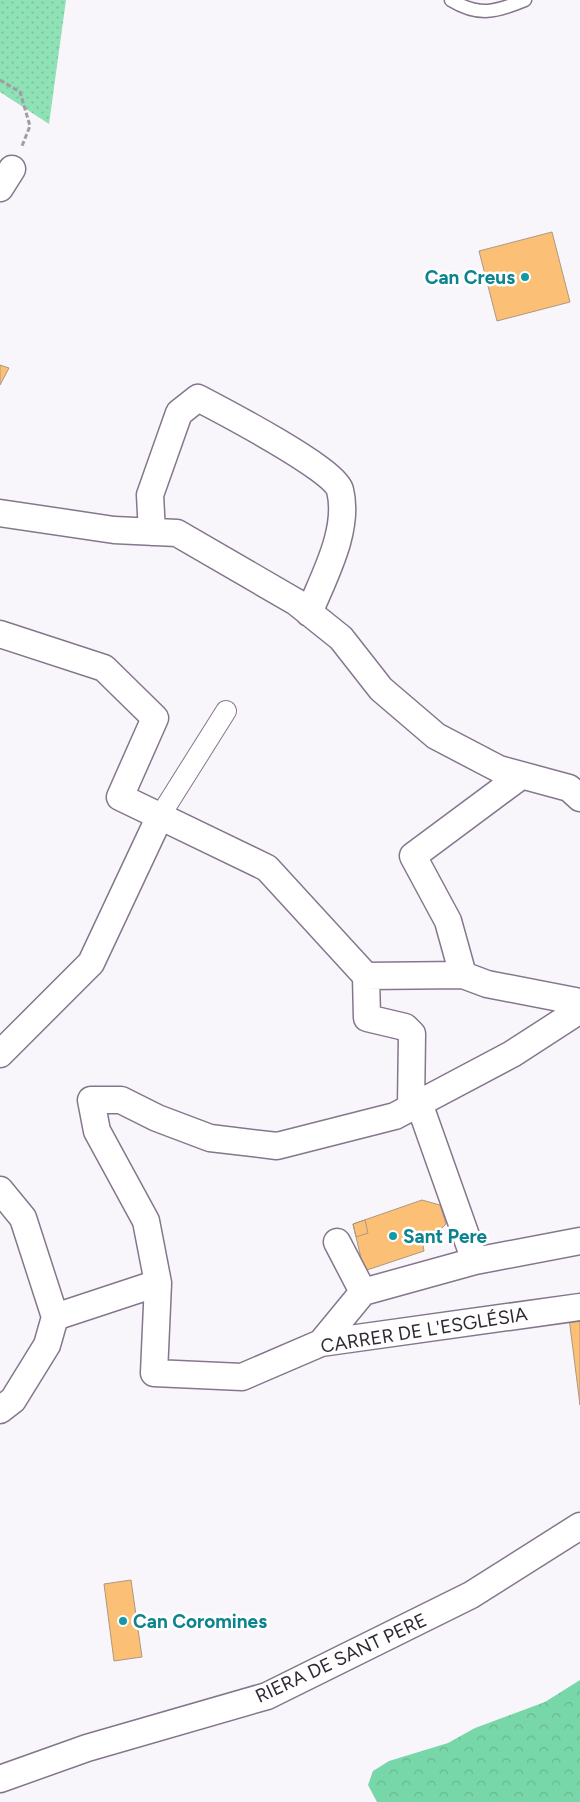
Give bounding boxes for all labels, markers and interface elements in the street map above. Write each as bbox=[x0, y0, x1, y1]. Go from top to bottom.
place label: Can Creus bbox=[425, 266, 515, 289]
marker: Can Creus bbox=[519, 271, 531, 283]
place label: Sant Pere bbox=[403, 1225, 488, 1248]
marker: Sant Pere bbox=[387, 1230, 399, 1242]
street label: CARRER DE L'ESGLÉSIA bbox=[319, 1302, 529, 1358]
street label: RIERA DE SANT PERE bbox=[252, 1608, 430, 1708]
place label: Can Coromines bbox=[133, 1610, 267, 1633]
marker: Can Coromines bbox=[117, 1615, 129, 1627]

